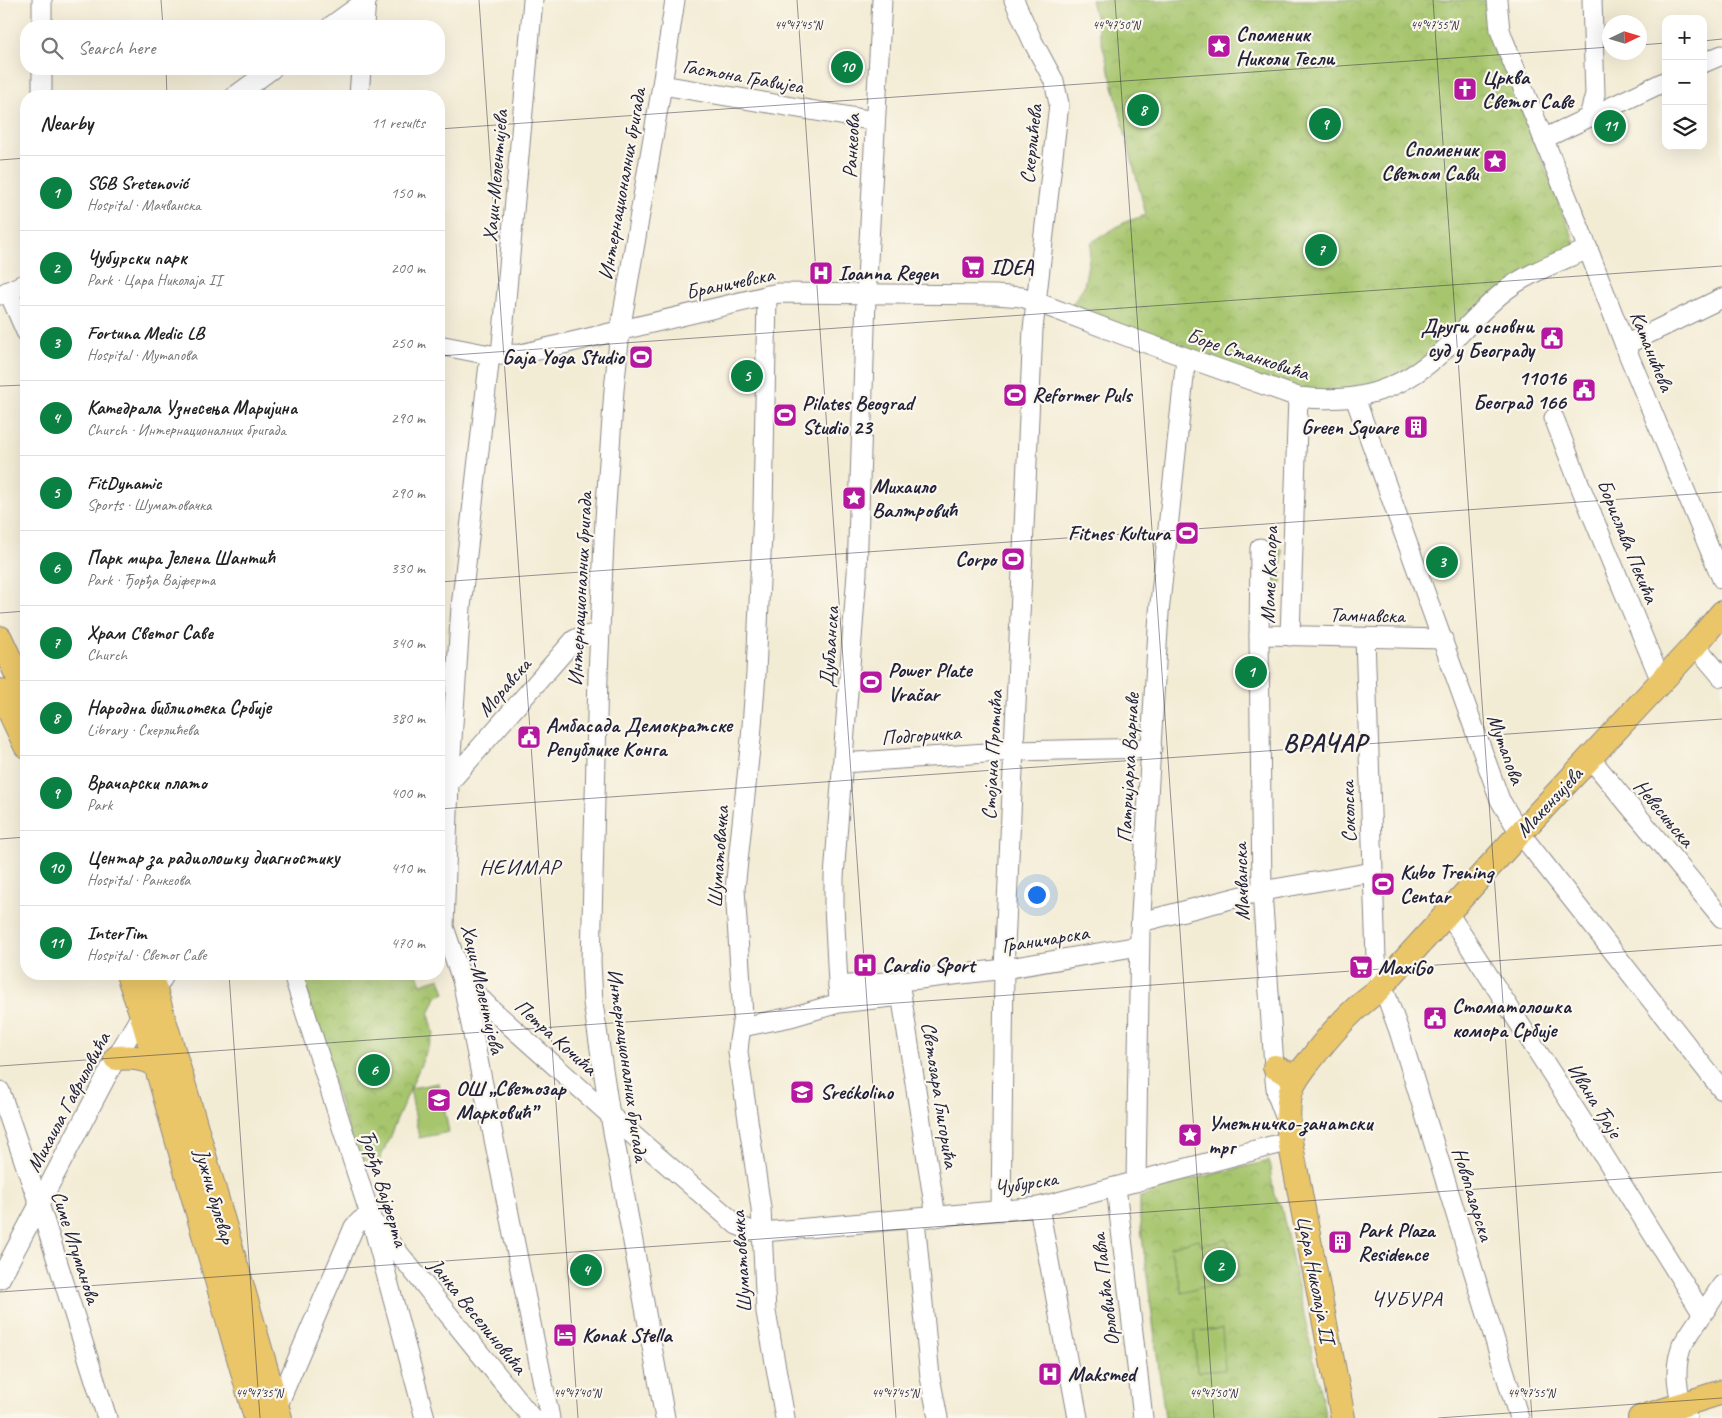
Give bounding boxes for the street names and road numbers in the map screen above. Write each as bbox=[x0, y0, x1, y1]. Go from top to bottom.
street label: Гастона Гравијеа bbox=[681, 53, 807, 100]
street label: Интернационалних бригада bbox=[592, 84, 652, 282]
street label: Скерлићева bbox=[1014, 102, 1048, 185]
street label: Хаџи-Мелентијева bbox=[476, 107, 514, 243]
street label: Ранкеова bbox=[836, 111, 866, 179]
street label: Браничевска bbox=[683, 261, 778, 305]
street label: Катанићева bbox=[1624, 307, 1680, 396]
street label: Боре Станковића bbox=[1184, 322, 1314, 387]
street label: Борислава Пекића bbox=[1591, 475, 1665, 608]
street label: Интернационалних бригада bbox=[562, 489, 598, 687]
street label: Моме Капора bbox=[1254, 525, 1284, 624]
street label: Тамнавска bbox=[1329, 601, 1407, 629]
street label: Дубљанска bbox=[813, 604, 845, 688]
street label: Моравска bbox=[472, 651, 538, 722]
street label: Стојана Протића bbox=[976, 688, 1008, 821]
street label: Патријарха Варнаве bbox=[1111, 691, 1145, 844]
street label: Мутапова bbox=[1481, 710, 1531, 789]
street label: Подгоричка bbox=[880, 719, 963, 751]
street label: Макензијева bbox=[1510, 760, 1589, 843]
street label: Невесињска bbox=[1628, 774, 1701, 854]
street label: Соколска bbox=[1334, 778, 1362, 843]
street label: Шуматовачка bbox=[701, 804, 735, 909]
street label: Мачванска bbox=[1227, 840, 1255, 921]
street label: Граничарска bbox=[1000, 919, 1092, 959]
street label: Хаџи-Мелентијева bbox=[455, 922, 511, 1058]
street label: Интернационалних бригада bbox=[602, 967, 655, 1165]
street label: Петра Кочића bbox=[509, 993, 604, 1082]
street label: Светозара Глигорића bbox=[916, 1020, 965, 1172]
street label: Михаила Гавриловића bbox=[20, 1026, 117, 1176]
street label: Ивана Ђаје bbox=[1561, 1058, 1629, 1145]
street label: Ђорђа Вајферта bbox=[353, 1126, 415, 1251]
street label: Новопазарска bbox=[1447, 1144, 1500, 1245]
street label: Јужни булевар bbox=[189, 1145, 242, 1248]
street label: Чубурска bbox=[993, 1165, 1062, 1201]
street label: Симе Игуманова bbox=[46, 1187, 107, 1309]
street label: Шуматовачка bbox=[724, 1209, 758, 1314]
street label: Цара Николаја II bbox=[1291, 1213, 1342, 1349]
street label: Орловића Павла bbox=[1085, 1230, 1125, 1348]
street label: Јанка Веселиновића bbox=[423, 1252, 534, 1381]

